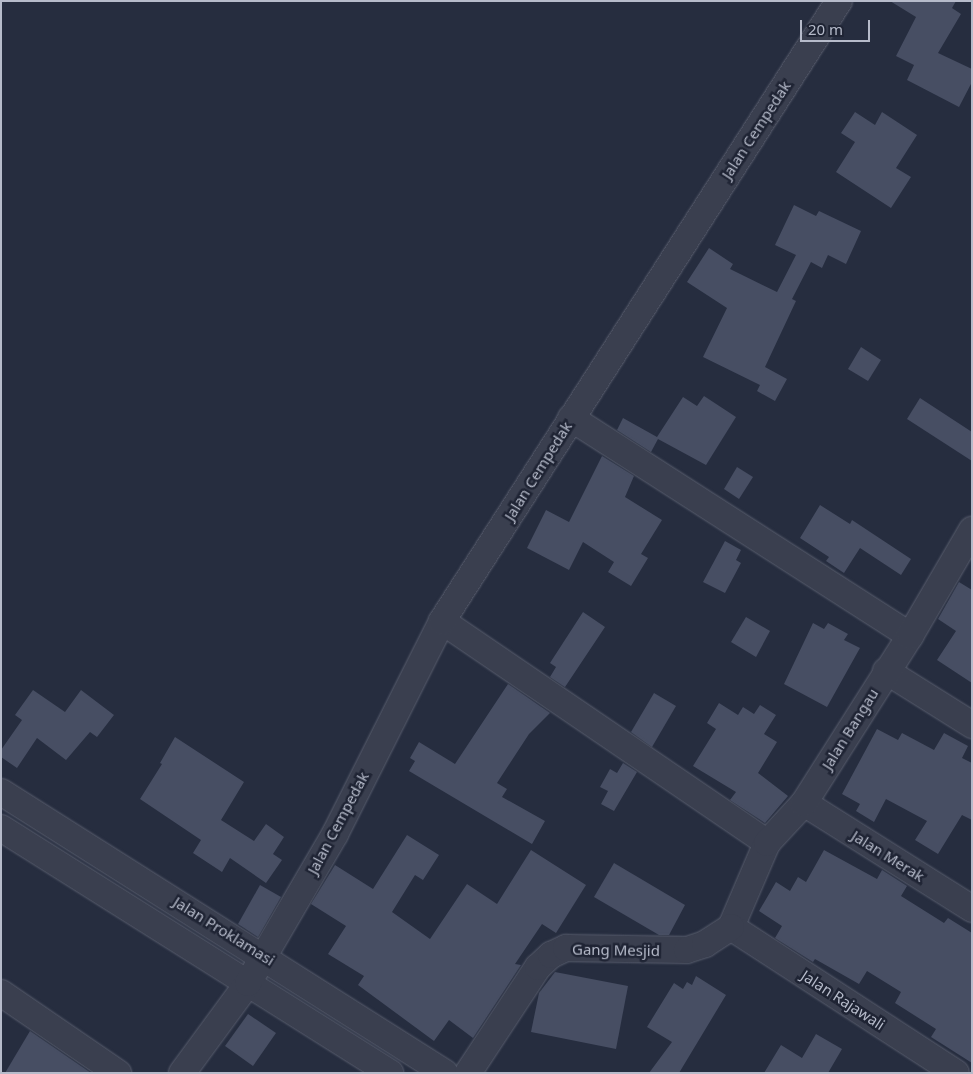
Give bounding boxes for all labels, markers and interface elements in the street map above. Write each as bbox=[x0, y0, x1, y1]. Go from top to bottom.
scale bar bbox=[803, 10, 873, 42]
text: 20 m bbox=[808, 19, 843, 39]
street label: Jalan Cempedak bbox=[718, 78, 794, 182]
street label: Jalan Cempedak bbox=[500, 418, 576, 524]
street label: Jalan Bangau bbox=[818, 685, 882, 773]
street label: Jalan Cempedak bbox=[303, 769, 373, 877]
street label: Jalan Merak bbox=[848, 827, 928, 885]
street label: Jalan Proklamasi bbox=[170, 893, 278, 969]
street label: Gang Mesjid bbox=[572, 940, 660, 960]
street label: Jalan Rajawali bbox=[798, 966, 888, 1034]

